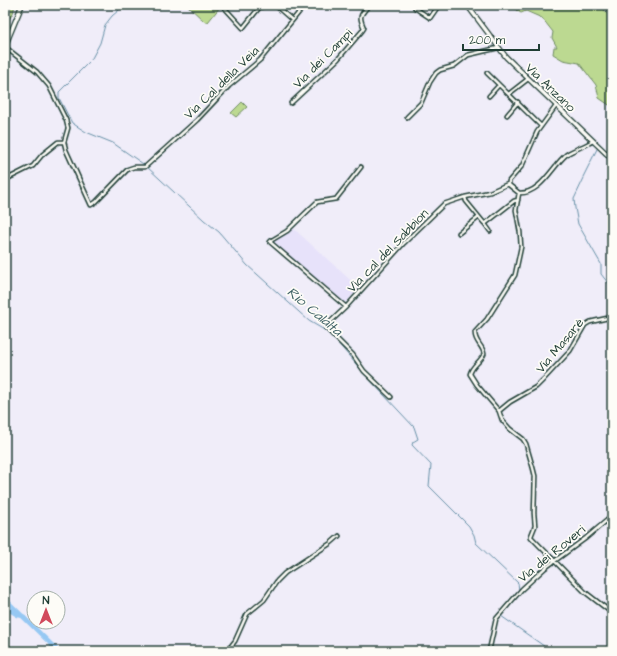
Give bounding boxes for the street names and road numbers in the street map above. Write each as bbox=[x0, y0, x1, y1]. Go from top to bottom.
street label: Via dei Campi bbox=[289, 25, 357, 93]
street label: Via Cal della Veia bbox=[180, 42, 264, 123]
street label: Via Anzano bbox=[521, 59, 580, 117]
street label: Via cal del Sabbion bbox=[343, 204, 433, 297]
street label: Via Masarè bbox=[531, 314, 588, 377]
street label: Via dei Roveri bbox=[514, 521, 589, 587]

